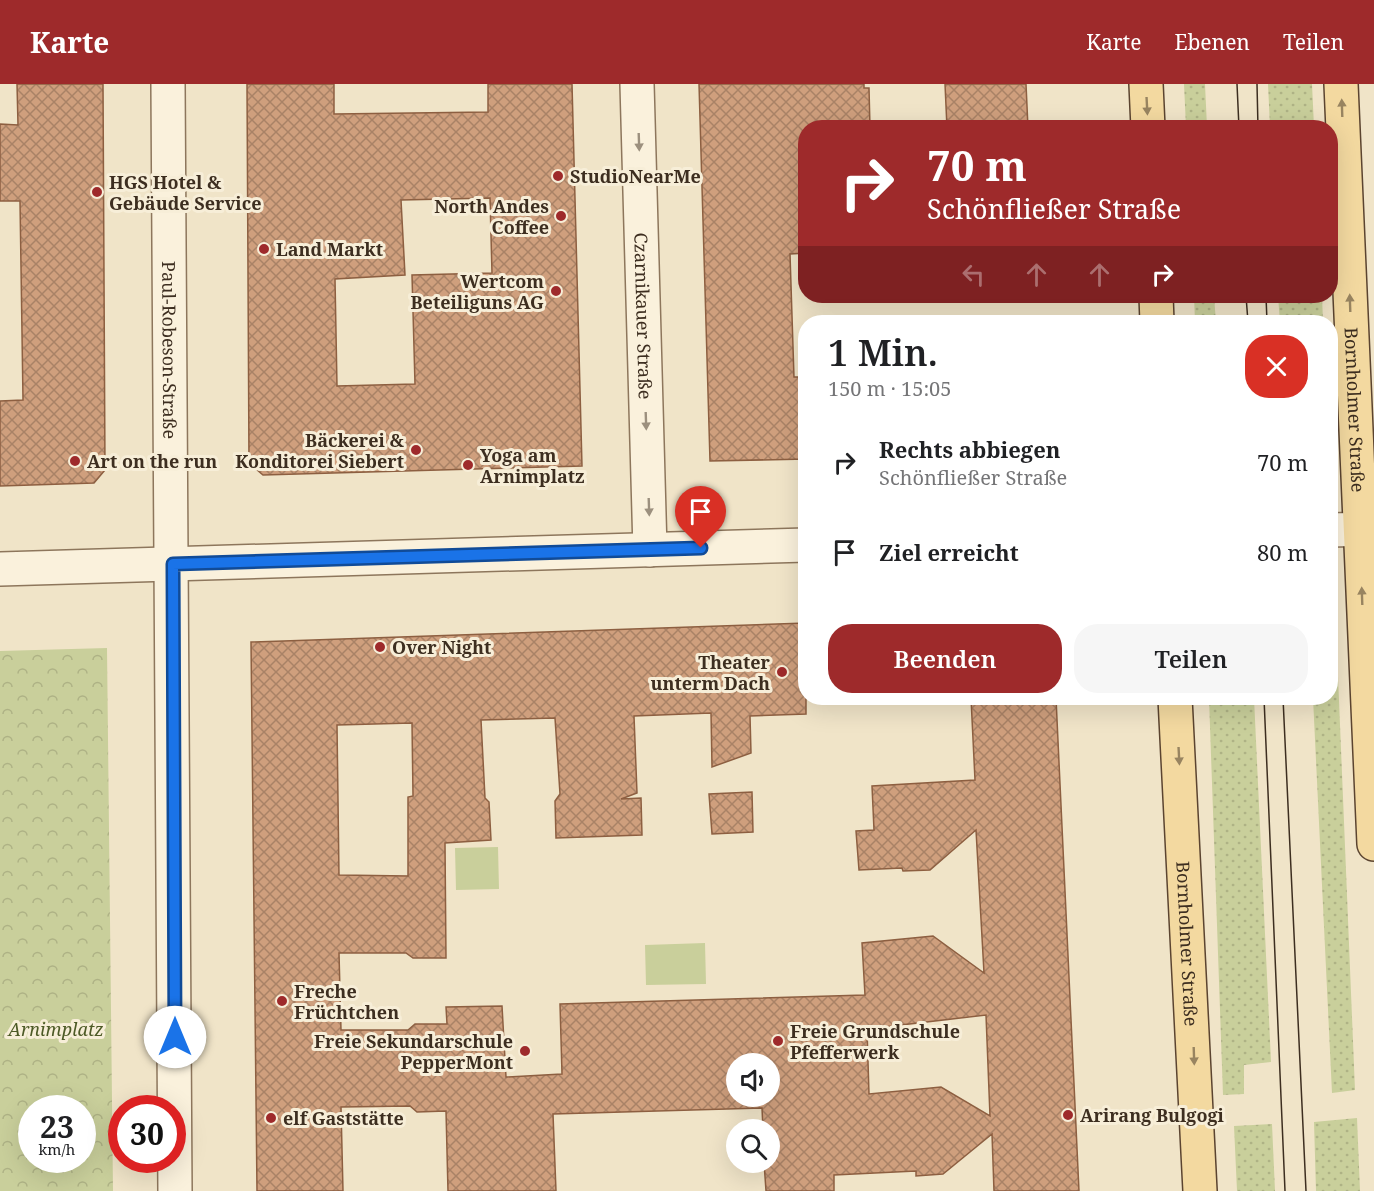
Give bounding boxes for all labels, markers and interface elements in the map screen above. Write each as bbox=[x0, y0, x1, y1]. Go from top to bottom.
text: Karte bbox=[30, 23, 109, 61]
text: Karte bbox=[1086, 28, 1141, 56]
text: Ebenen bbox=[1174, 28, 1250, 56]
text: Teilen bbox=[1283, 28, 1344, 56]
one-way arrow bbox=[1143, 96, 1152, 115]
one-way arrow bbox=[1338, 98, 1347, 117]
one-way arrow bbox=[634, 133, 643, 152]
text: 70 m bbox=[927, 136, 1027, 193]
icon: right bbox=[828, 144, 906, 222]
place label: StudioNearMe bbox=[570, 164, 701, 188]
marker: StudioNearMe bbox=[551, 169, 565, 183]
place label: HGS Hotel & Gebäude Service bbox=[109, 170, 261, 215]
marker: HGS Hotel & Gebäude Service bbox=[90, 185, 104, 199]
text: Schönfließer Straße bbox=[927, 190, 1181, 227]
place label: North Andes Coffee bbox=[434, 194, 549, 239]
marker: North Andes Coffee bbox=[554, 209, 568, 223]
street label: Czarnikauer Straße bbox=[629, 232, 658, 400]
place label: Land Markt bbox=[276, 237, 383, 261]
marker: Land Markt bbox=[257, 242, 271, 256]
icon: left bbox=[957, 258, 990, 291]
icon: ahead bbox=[1020, 258, 1053, 291]
icon: ahead bbox=[1083, 258, 1116, 291]
icon: right bbox=[1146, 258, 1179, 291]
street label: Paul-Robeson-Straße bbox=[157, 261, 182, 439]
place label: Wertcom Beteiliguns AG bbox=[411, 269, 544, 314]
marker: Wertcom Beteiliguns AG bbox=[549, 284, 563, 298]
one-way arrow bbox=[1346, 293, 1355, 312]
street label: Bornholmer Straße bbox=[1340, 327, 1371, 493]
text: 1 Min. bbox=[828, 328, 938, 377]
button: close bbox=[1245, 335, 1308, 398]
text: 150 m · 15:05 bbox=[828, 375, 951, 402]
one-way arrow bbox=[642, 412, 651, 431]
place label: Bäckerei & Konditorei Siebert bbox=[235, 428, 405, 473]
text: Rechts abbiegen bbox=[879, 434, 1060, 464]
marker: Bäckerei & Konditorei Siebert bbox=[409, 443, 423, 457]
place label: Yoga am Arnimplatz bbox=[480, 443, 585, 488]
icon: right bbox=[828, 446, 861, 479]
text: 70 m bbox=[1257, 447, 1308, 477]
place label: Art on the run bbox=[87, 449, 217, 473]
marker: Art on the run bbox=[68, 454, 82, 468]
marker: Yoga am Arnimplatz bbox=[461, 458, 475, 472]
text: Schönfließer Straße bbox=[879, 464, 1067, 491]
pin bbox=[675, 486, 726, 548]
icon: arrive bbox=[684, 495, 717, 528]
one-way arrow bbox=[644, 498, 653, 517]
icon: arrive bbox=[828, 536, 861, 569]
text: Ziel erreicht bbox=[879, 537, 1019, 567]
text: 80 m bbox=[1257, 537, 1308, 567]
one-way arrow bbox=[1357, 587, 1367, 606]
button: Beenden bbox=[828, 624, 1062, 693]
button: Teilen bbox=[1074, 624, 1308, 693]
place label: Over Night bbox=[392, 635, 491, 659]
marker: Over Night bbox=[373, 640, 387, 654]
place label: Theater unterm Dach bbox=[650, 650, 771, 695]
marker: Theater unterm Dach bbox=[775, 665, 789, 679]
one-way arrow bbox=[1174, 746, 1183, 765]
street label: Bornholmer Straße bbox=[1171, 861, 1204, 1027]
place label: Freche Früchtchen bbox=[294, 979, 399, 1024]
marker: Freche Früchtchen bbox=[275, 994, 289, 1008]
position arrow bbox=[143, 1005, 207, 1069]
park label: Arnimplatz bbox=[6, 1017, 104, 1041]
place label: Freie Grundschule Pfefferwerk bbox=[790, 1019, 960, 1064]
place label: Freie Sekundarschule PepperMont bbox=[314, 1029, 513, 1074]
marker: Freie Grundschule Pfefferwerk bbox=[771, 1034, 785, 1048]
marker: Freie Sekundarschule PepperMont bbox=[518, 1044, 532, 1058]
one-way arrow bbox=[1190, 1046, 1199, 1065]
map controls bbox=[726, 1053, 780, 1173]
button: sound bbox=[726, 1053, 780, 1107]
speed limit sign: 30 bbox=[108, 1095, 186, 1173]
place label: Arirang Bulgogi bbox=[1080, 1103, 1225, 1127]
text: 23 bbox=[40, 1106, 74, 1147]
place label: elf Gaststätte bbox=[283, 1106, 404, 1130]
marker: Arirang Bulgogi bbox=[1061, 1108, 1075, 1122]
marker: elf Gaststätte bbox=[264, 1111, 278, 1125]
button: search bbox=[726, 1119, 780, 1173]
text: km/h bbox=[39, 1139, 75, 1159]

